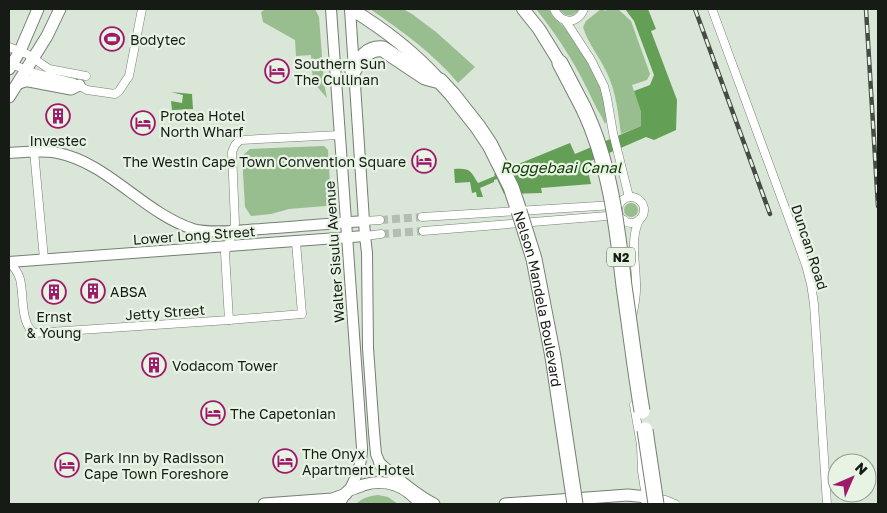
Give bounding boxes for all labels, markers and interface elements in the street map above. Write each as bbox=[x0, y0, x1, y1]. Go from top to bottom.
sports icon: Bodytec bbox=[99, 26, 125, 52]
place label: Bodytec bbox=[130, 31, 186, 48]
place label: Southern Sun The Cullinan bbox=[294, 55, 386, 88]
hotel icon: Southern Sun The Cullinan bbox=[264, 58, 290, 84]
building icon: Investec bbox=[45, 103, 71, 129]
place label: Protea Hotel North Wharf bbox=[160, 107, 245, 140]
hotel icon: Protea Hotel North Wharf bbox=[130, 110, 156, 136]
place label: Investec bbox=[29, 132, 87, 149]
hotel icon: The Westin Cape Town Convention Square bbox=[411, 148, 437, 174]
place label: The Westin Cape Town Convention Square bbox=[123, 153, 406, 170]
water label: Roggebaai Canal bbox=[500, 158, 623, 177]
street label: Walter Sisulu Avenue bbox=[321, 181, 347, 323]
street label: Duncan Road bbox=[788, 202, 832, 292]
street label: Nelson Mandela Boulevard bbox=[511, 208, 566, 388]
street label: Lower Long Street bbox=[132, 222, 256, 248]
road number: N2 bbox=[607, 248, 635, 266]
building icon: ABSA bbox=[80, 278, 106, 304]
building icon: Ernst & Young bbox=[41, 279, 67, 305]
place label: ABSA bbox=[110, 283, 148, 300]
street label: Jetty Street bbox=[124, 301, 206, 323]
place label: Ernst & Young bbox=[27, 308, 81, 341]
building icon: Vodacom Tower bbox=[141, 352, 167, 378]
place label: Vodacom Tower bbox=[172, 357, 278, 374]
hotel icon: The Capetonian bbox=[200, 400, 226, 426]
place label: The Capetonian bbox=[230, 405, 336, 422]
place label: The Onyx Apartment Hotel bbox=[302, 445, 415, 478]
hotel icon: The Onyx Apartment Hotel bbox=[272, 448, 298, 474]
place label: Park Inn by Radisson Cape Town Foreshore bbox=[84, 449, 229, 482]
hotel icon: Park Inn by Radisson Cape Town Foreshore bbox=[54, 452, 80, 478]
north arrow bbox=[827, 453, 877, 503]
text: N bbox=[852, 459, 871, 478]

